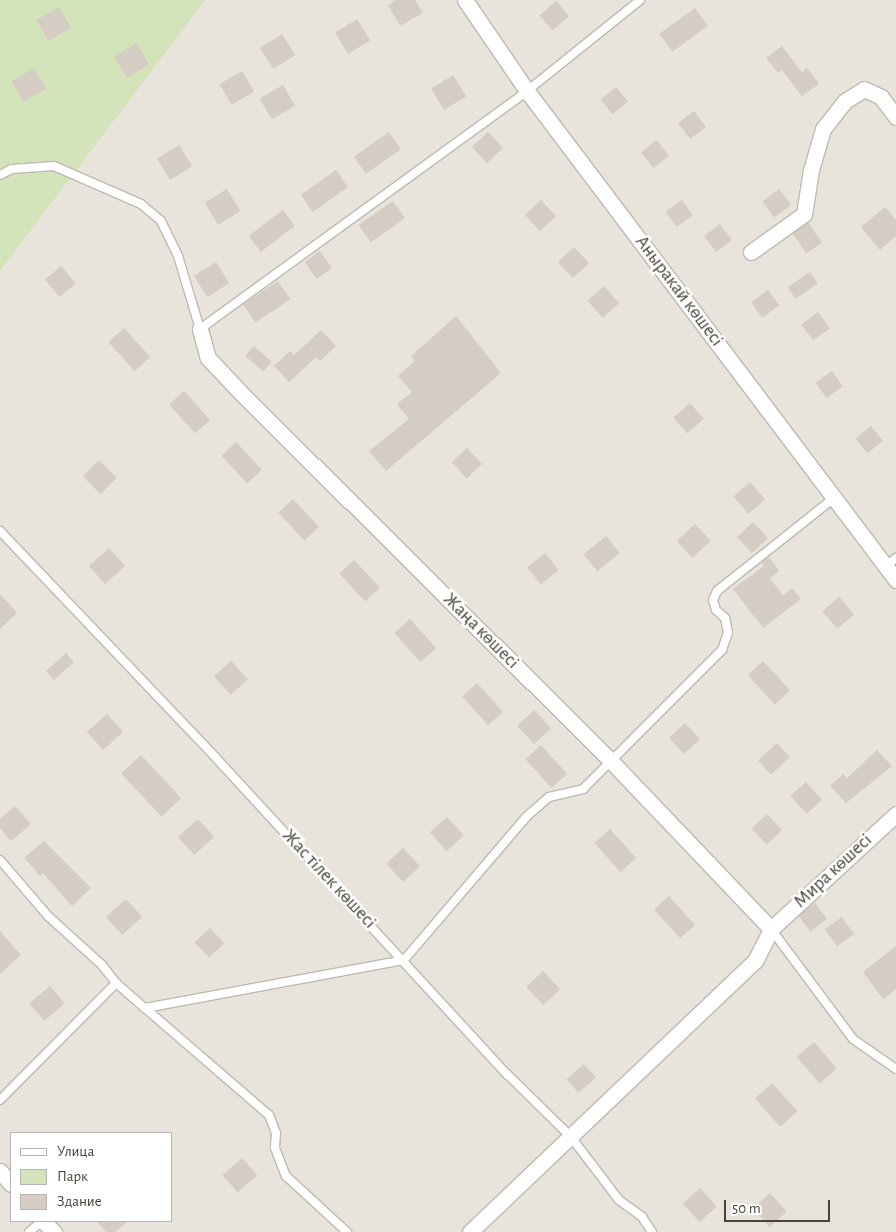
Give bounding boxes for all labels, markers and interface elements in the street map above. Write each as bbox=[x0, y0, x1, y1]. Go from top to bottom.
street label: Аныракай көшесі bbox=[630, 231, 728, 351]
street label: Жаңа көшесі bbox=[438, 588, 524, 674]
street label: Жас тілек көшесі bbox=[277, 824, 381, 934]
street label: Мира көшесі bbox=[789, 829, 877, 913]
legend bbox=[10, 1132, 172, 1222]
text: Улица bbox=[57, 1144, 94, 1159]
text: Парк bbox=[57, 1169, 88, 1184]
scale bar bbox=[726, 1190, 832, 1222]
text: Здание bbox=[57, 1194, 102, 1209]
text: 50 m bbox=[732, 1201, 761, 1216]

